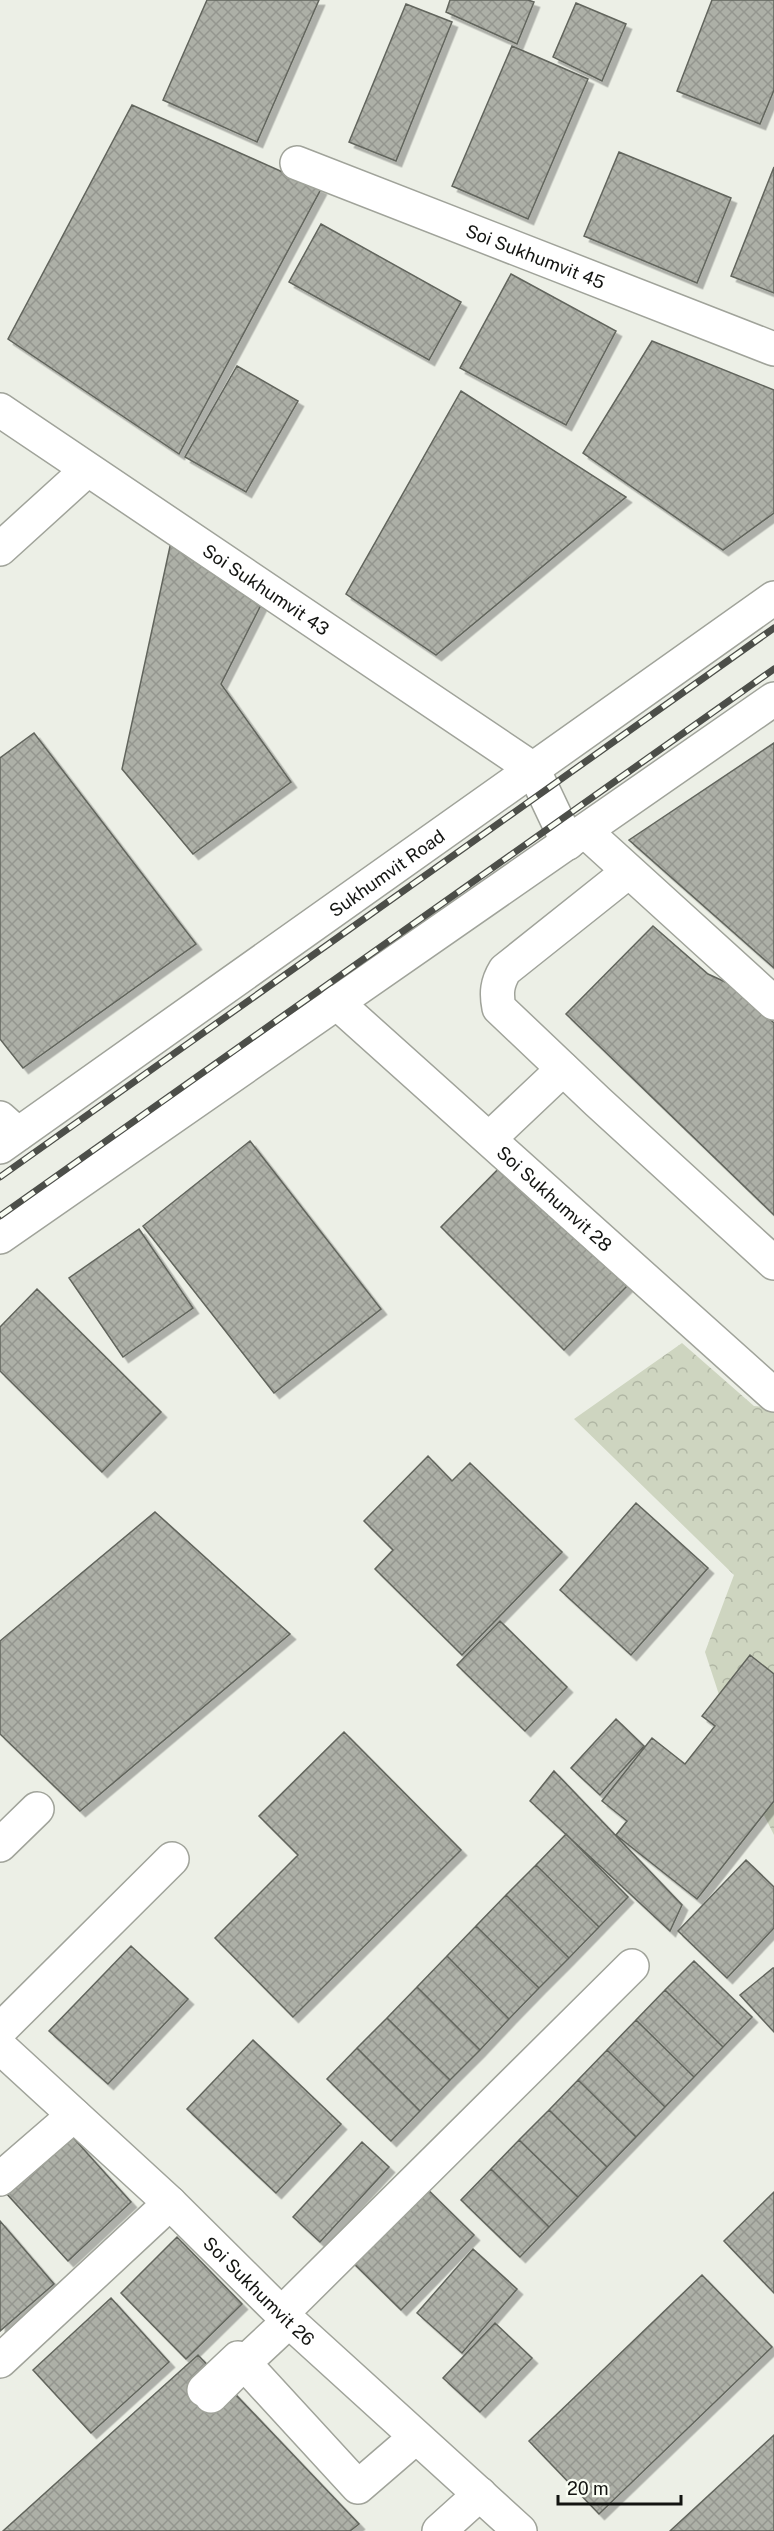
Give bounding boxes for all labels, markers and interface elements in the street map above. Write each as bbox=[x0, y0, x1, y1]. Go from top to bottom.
street label: Soi Sukhumvit 45 bbox=[463, 219, 608, 293]
street label: Soi Sukhumvit 43 bbox=[199, 539, 333, 639]
street label: Sukhumvit Road bbox=[325, 825, 448, 921]
street label: Soi Sukhumvit 28 bbox=[493, 1141, 617, 1255]
street label: Soi Sukhumvit 26 bbox=[199, 2232, 319, 2350]
scale bar bbox=[558, 2468, 681, 2506]
text: 20 m bbox=[567, 2478, 609, 2499]

